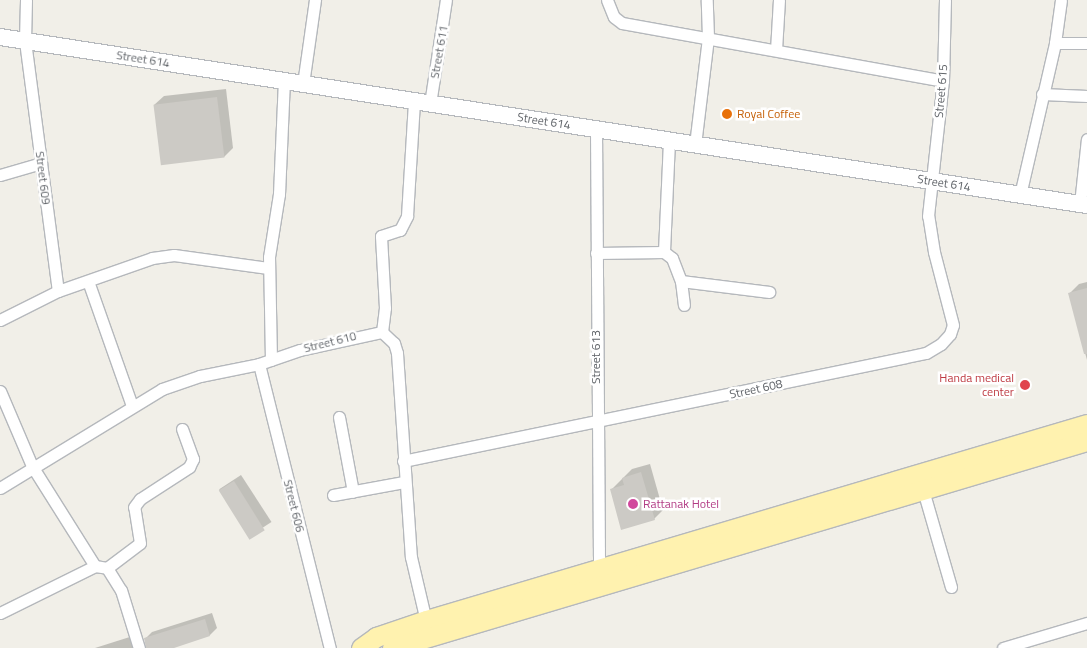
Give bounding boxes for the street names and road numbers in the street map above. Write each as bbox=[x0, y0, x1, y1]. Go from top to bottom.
street label: Street 611 bbox=[427, 24, 451, 80]
street label: Street 614 bbox=[115, 48, 171, 70]
street label: Street 615 bbox=[931, 64, 951, 118]
street label: Street 614 bbox=[516, 110, 572, 132]
street label: Street 609 bbox=[33, 150, 53, 206]
street label: Street 614 bbox=[916, 172, 972, 194]
street label: Street 610 bbox=[302, 329, 358, 355]
street label: Street 613 bbox=[589, 330, 603, 384]
street label: Street 608 bbox=[728, 376, 784, 402]
street label: Street 606 bbox=[281, 478, 307, 534]

